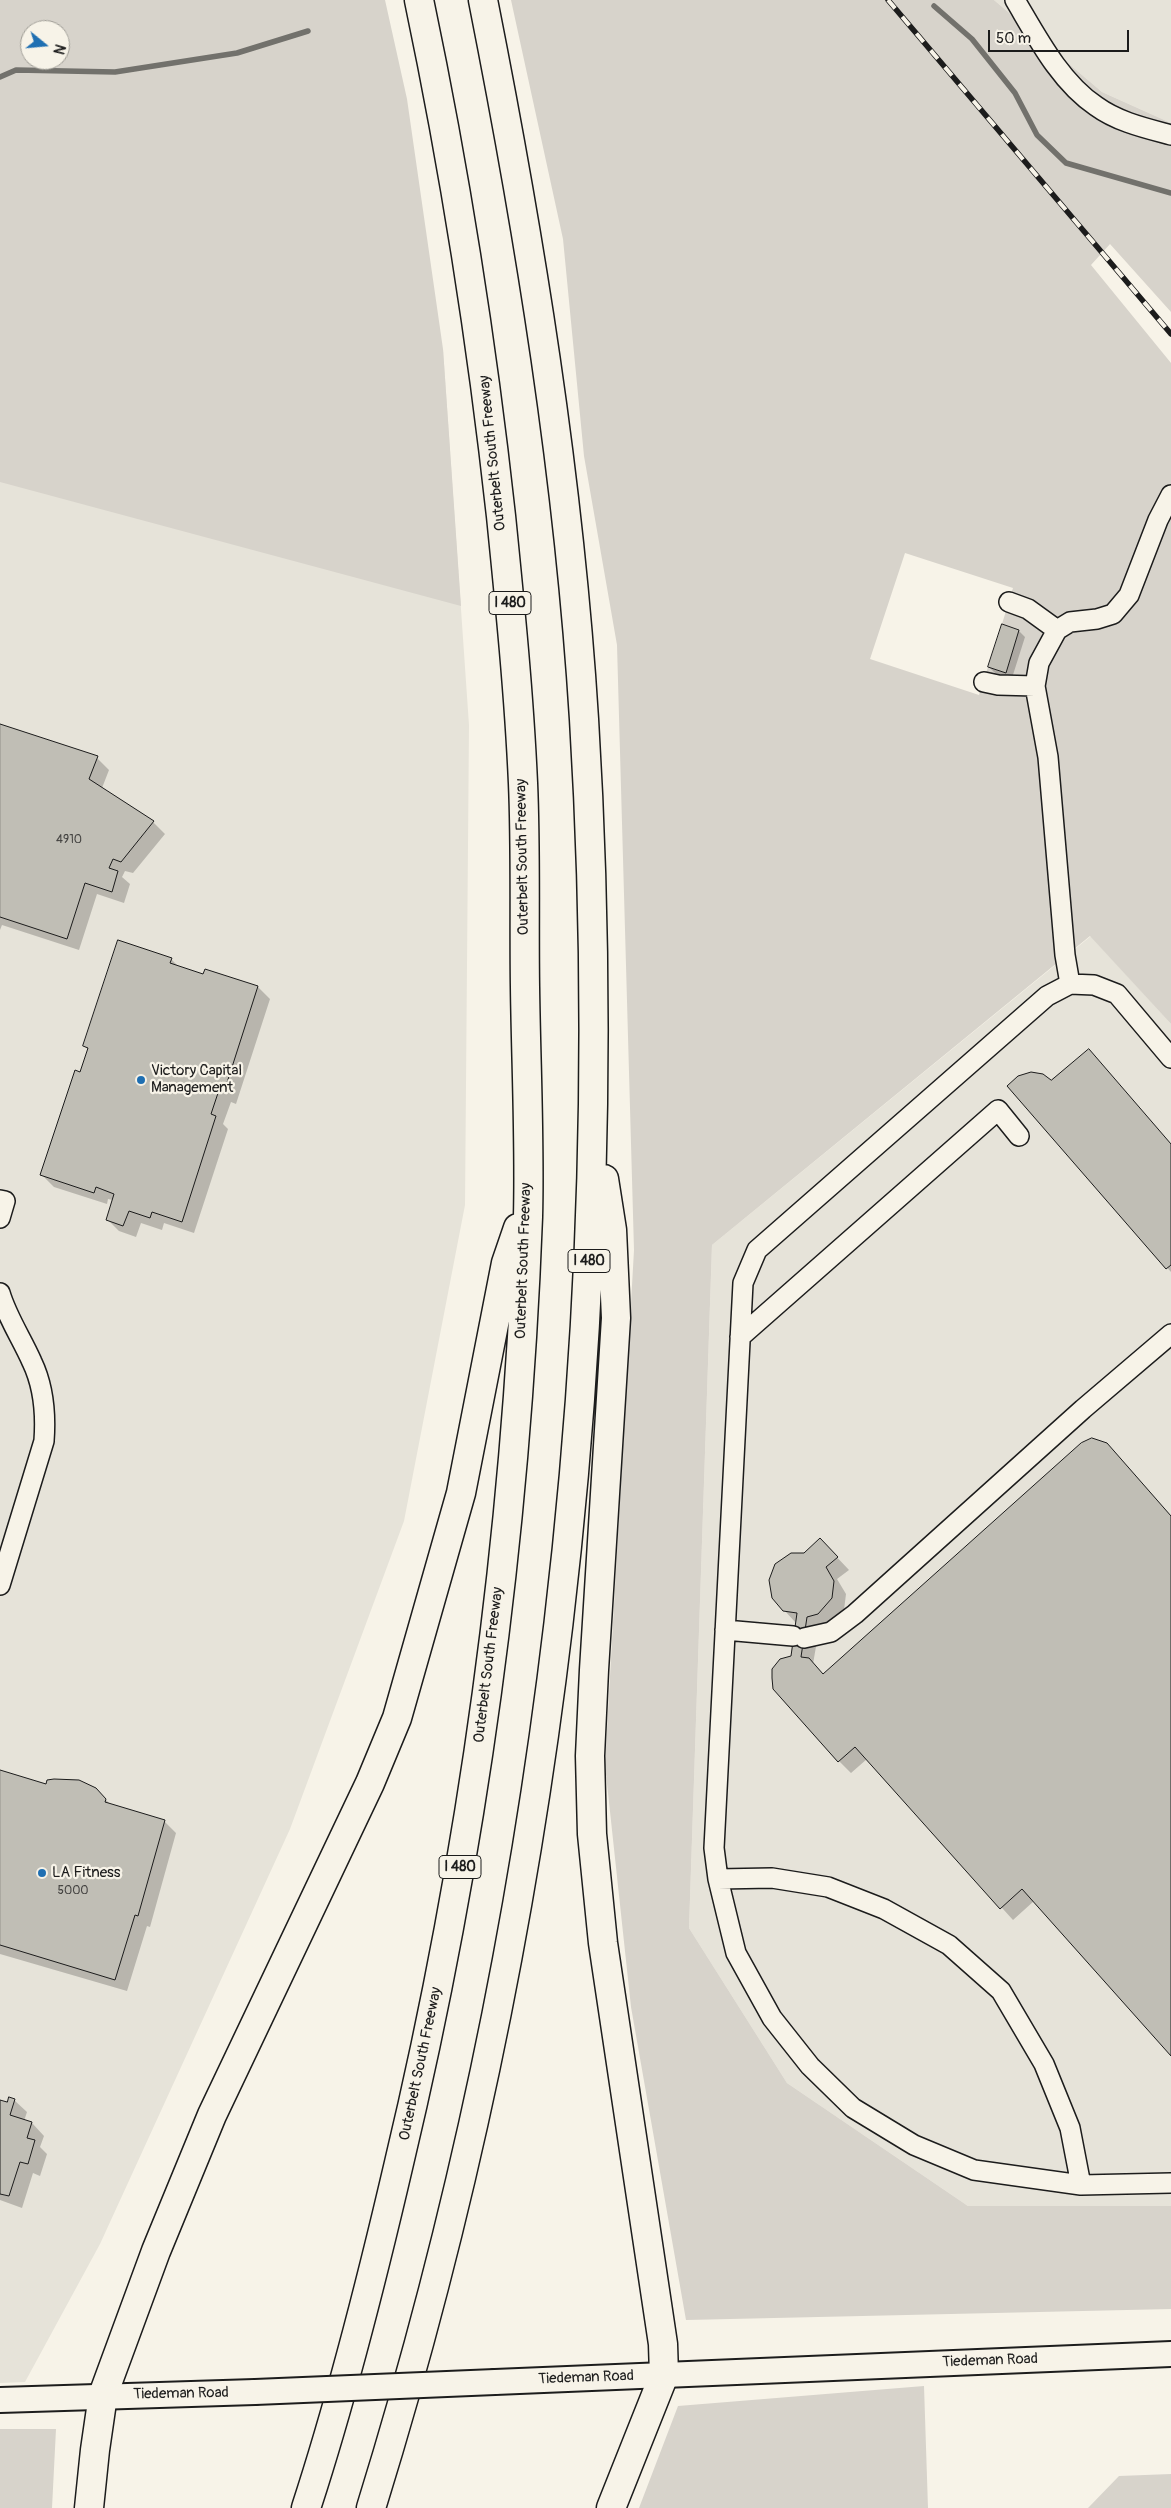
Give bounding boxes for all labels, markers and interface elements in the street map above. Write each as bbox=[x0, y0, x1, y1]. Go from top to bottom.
north arrow bbox=[20, 20, 70, 70]
scale bar bbox=[991, 20, 1132, 52]
text: 50 m bbox=[996, 29, 1031, 48]
text: N bbox=[49, 42, 68, 56]
street label: Outerbelt South Freeway bbox=[476, 374, 510, 532]
road number: I 480 bbox=[489, 592, 531, 614]
street label: Outerbelt South Freeway bbox=[513, 779, 533, 935]
house number: 4910 bbox=[56, 833, 82, 847]
place label: Victory Capital Management bbox=[151, 1062, 242, 1097]
marker: Victory Capital Management bbox=[135, 1074, 147, 1086]
street label: Outerbelt South Freeway bbox=[512, 1182, 536, 1340]
road number: I 480 bbox=[568, 1250, 610, 1272]
street label: Outerbelt South Freeway bbox=[471, 1586, 507, 1744]
road number: I 480 bbox=[439, 1855, 481, 1878]
place label: LA Fitness bbox=[52, 1864, 120, 1882]
marker: LA Fitness bbox=[36, 1867, 48, 1879]
house number: 5000 bbox=[57, 1884, 89, 1898]
street label: Outerbelt South Freeway bbox=[396, 1986, 446, 2142]
street label: Tiedeman Road bbox=[942, 2350, 1038, 2372]
street label: Tiedeman Road bbox=[538, 2367, 634, 2389]
street label: Tiedeman Road bbox=[133, 2384, 229, 2404]

